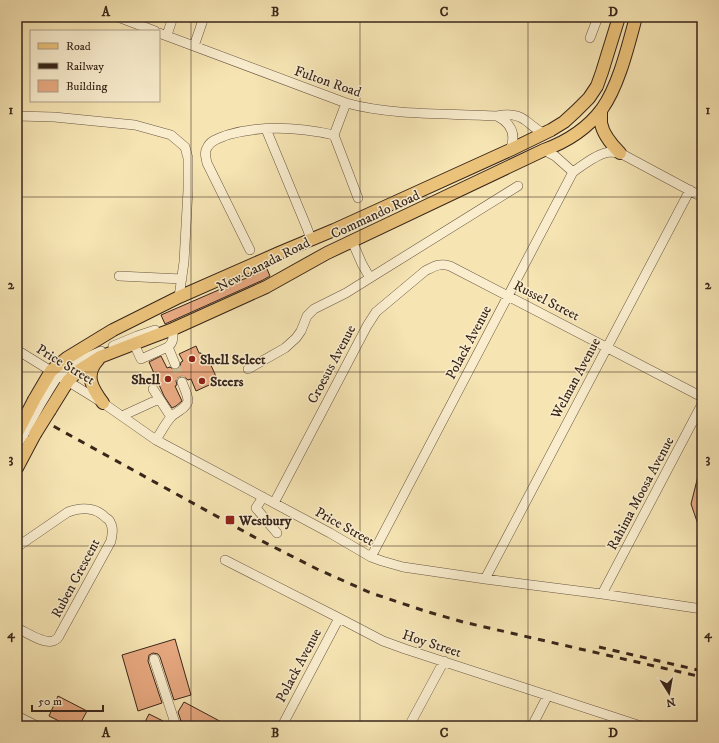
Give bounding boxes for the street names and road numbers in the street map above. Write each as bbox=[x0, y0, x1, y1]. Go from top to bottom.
street label: Fulton Road bbox=[292, 62, 364, 102]
street label: Commando Road bbox=[328, 186, 423, 243]
street label: New Canada Road bbox=[214, 234, 313, 296]
street label: Russel Street bbox=[511, 277, 583, 325]
street label: Polack Avenue bbox=[442, 302, 496, 383]
street label: Croesus Avenue bbox=[304, 322, 360, 407]
street label: Welman Avenue bbox=[547, 335, 605, 423]
street label: Price Street bbox=[33, 340, 98, 390]
street label: Rahima Moosa Avenue bbox=[603, 433, 678, 553]
street label: Price Street bbox=[312, 503, 378, 551]
street label: Ruben Crescent bbox=[47, 535, 105, 621]
street label: Polack Avenue bbox=[272, 625, 326, 706]
street label: Hoy Street bbox=[400, 626, 464, 662]

